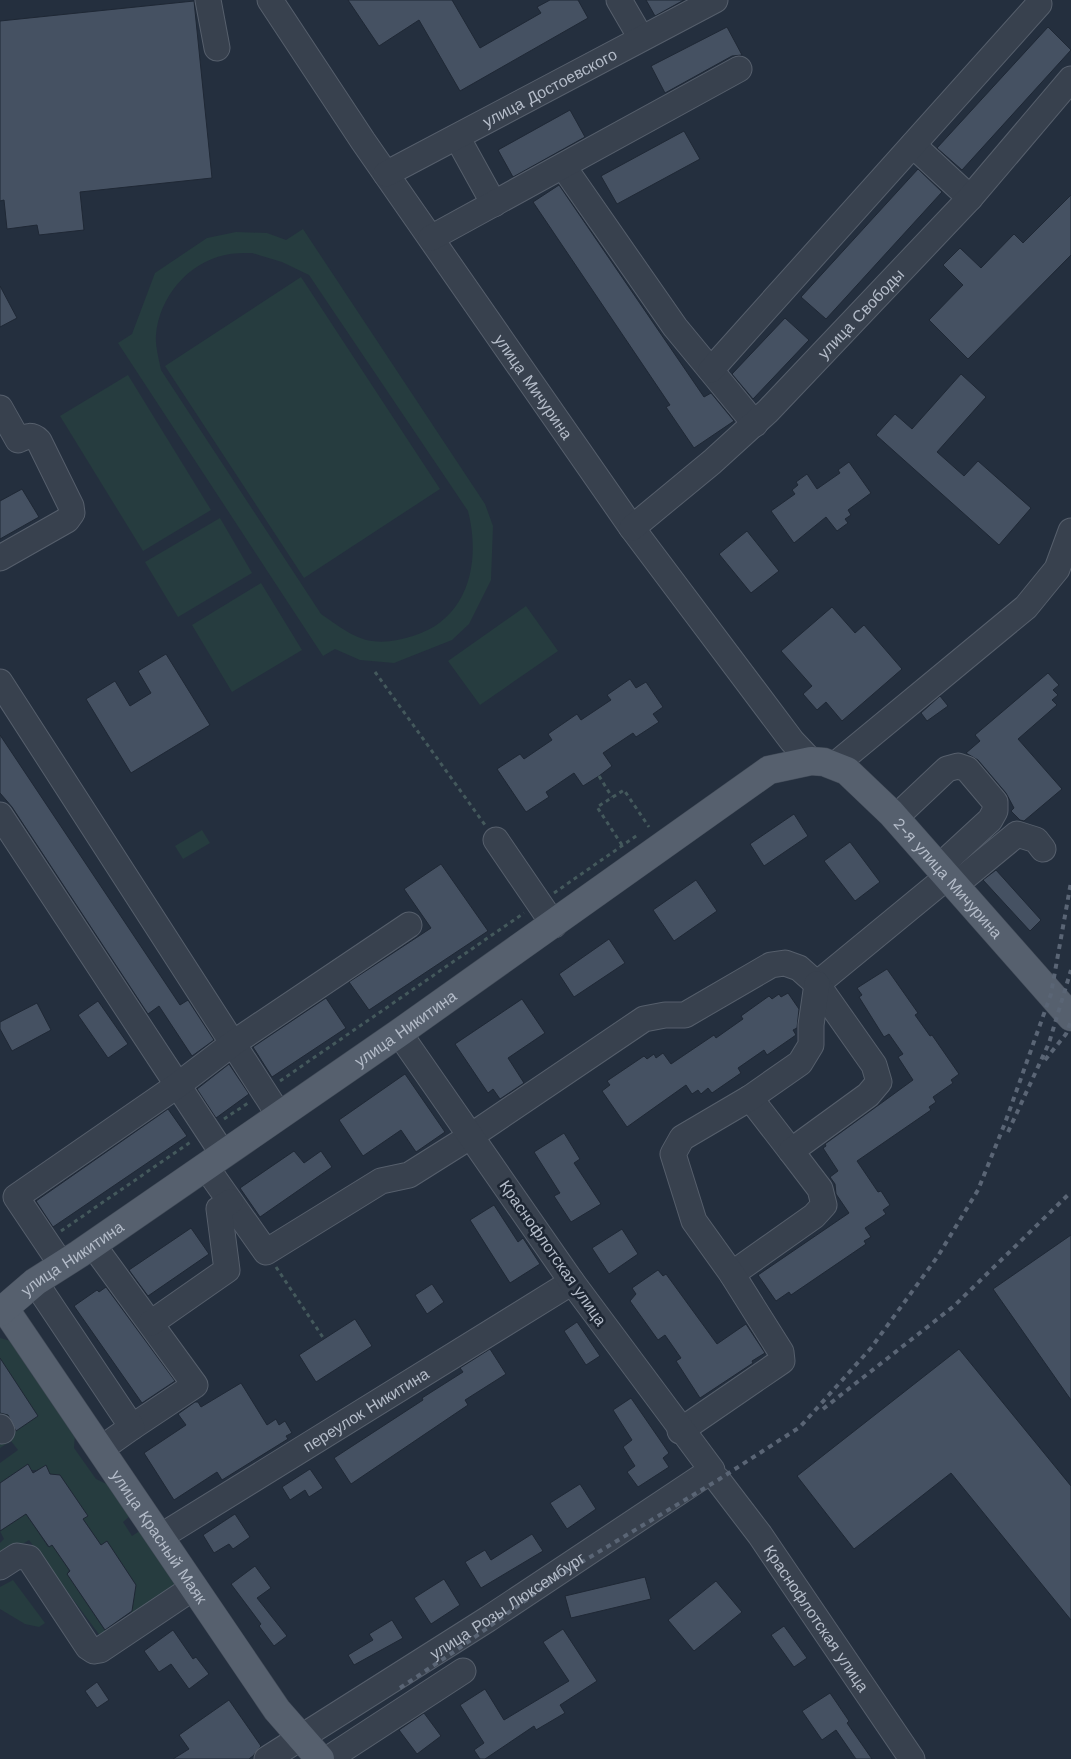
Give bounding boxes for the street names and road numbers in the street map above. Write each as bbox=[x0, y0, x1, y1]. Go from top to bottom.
street label: улица Достоевского bbox=[479, 44, 620, 131]
street label: улица Свободы bbox=[813, 264, 908, 362]
street label: улица Мичурина bbox=[491, 330, 577, 443]
street label: 2-я улица Мичурина bbox=[890, 813, 1007, 942]
street label: улица Никитина bbox=[351, 986, 460, 1070]
street label: Краснофлотская улица bbox=[496, 1177, 611, 1329]
street label: улица Никитина bbox=[17, 1217, 127, 1300]
street label: переулок Никитина bbox=[299, 1364, 432, 1456]
street label: улица Красный Маяк bbox=[107, 1466, 212, 1608]
street label: Краснофлотская улица bbox=[760, 1541, 873, 1696]
street label: улица Розы Люксембург bbox=[426, 1548, 588, 1663]

